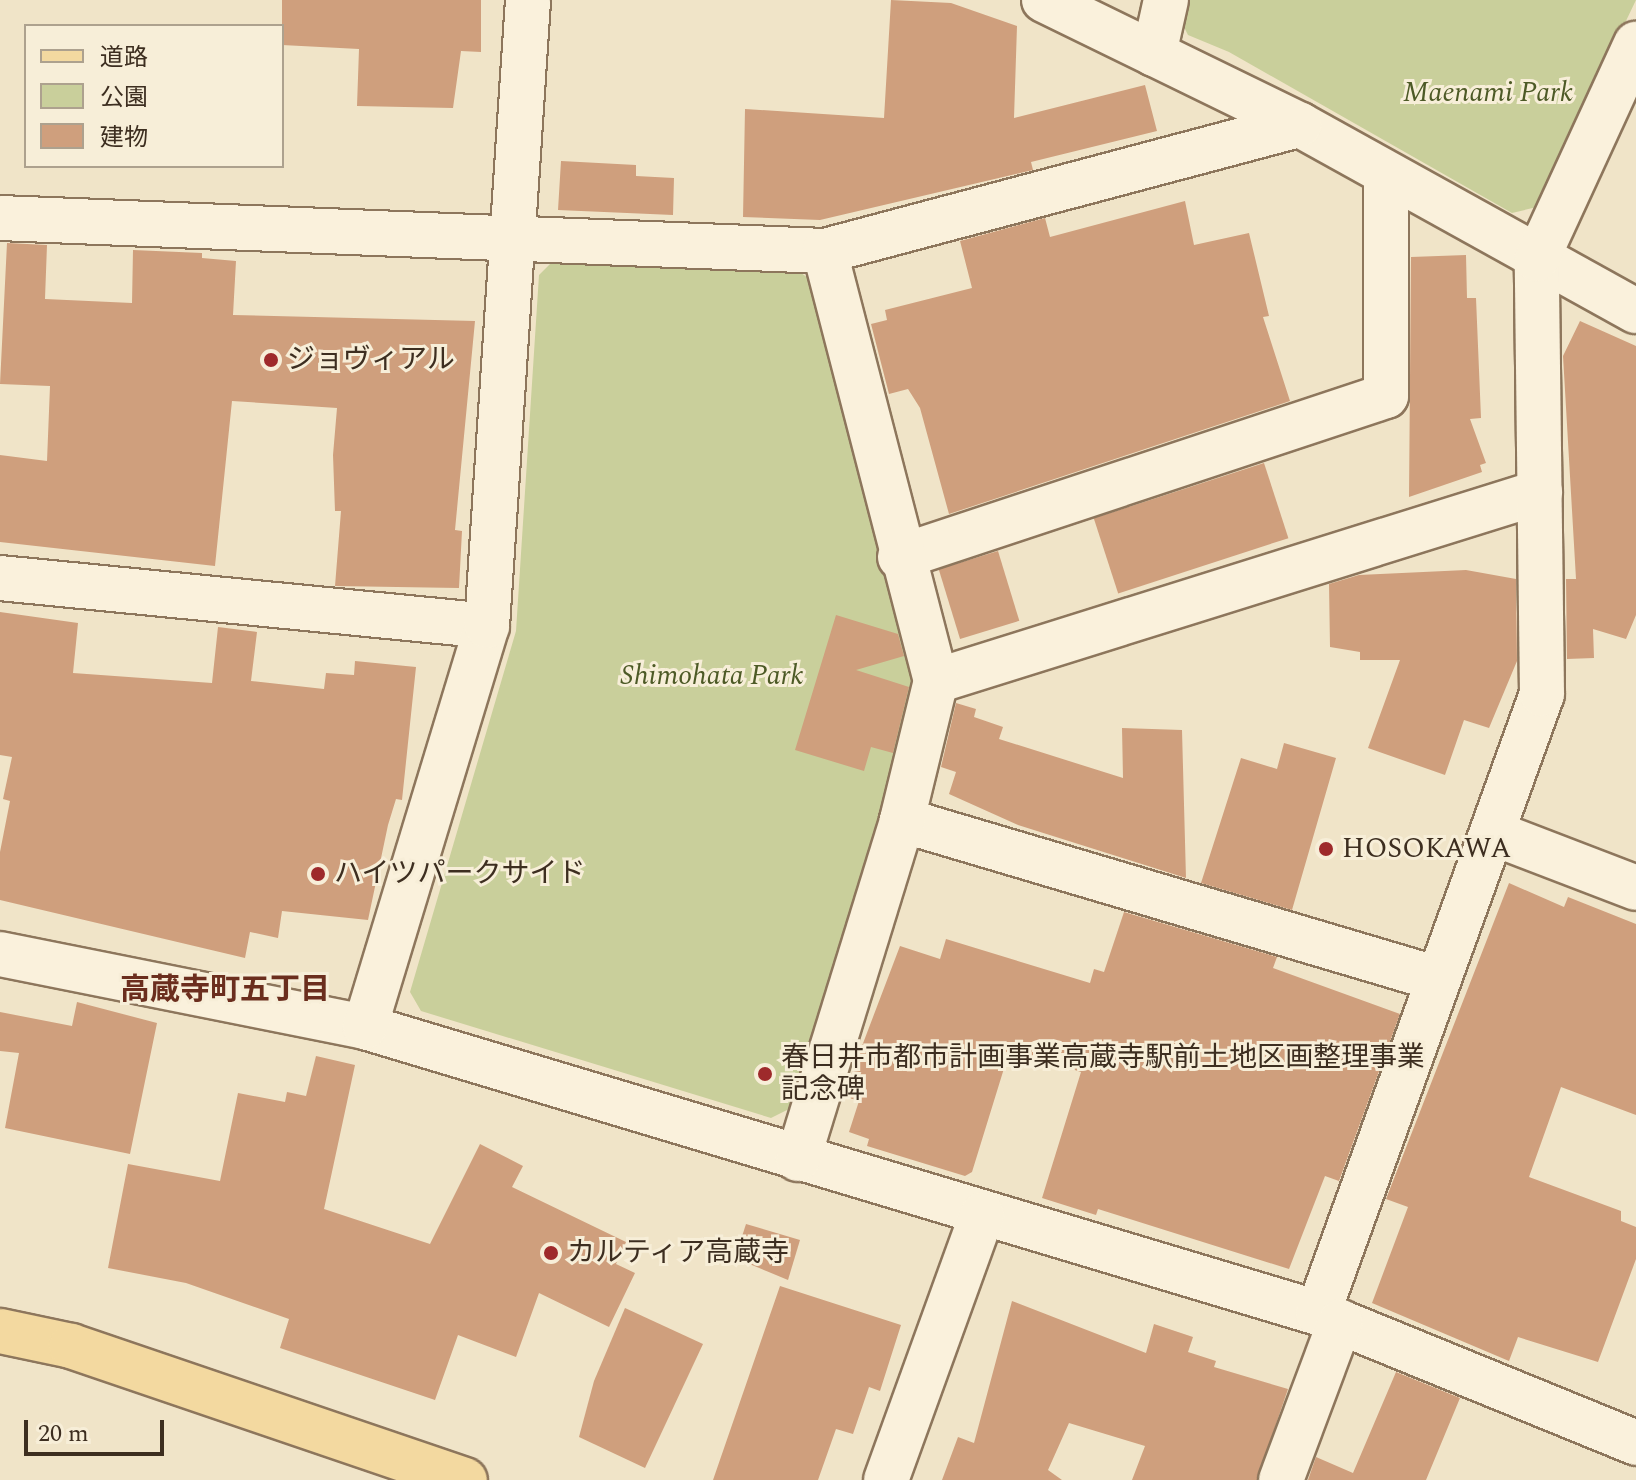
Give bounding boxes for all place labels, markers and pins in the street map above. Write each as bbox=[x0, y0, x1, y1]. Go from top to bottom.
place label: ジョヴィアル bbox=[287, 343, 455, 377]
marker: ジョヴィアル bbox=[262, 351, 280, 369]
place label: HOSOKAWA bbox=[1342, 832, 1511, 866]
marker: HOSOKAWA bbox=[1317, 840, 1335, 858]
place label: ハイツパークサイド bbox=[334, 857, 586, 891]
marker: ハイツパークサイド bbox=[309, 865, 327, 883]
place label: 春日井市都市計画事業高蔵寺駅前土地区画整理事業 記念碑 bbox=[781, 1041, 1425, 1107]
marker: 春日井市都市計画事業高蔵寺駅前土地区画整理事業 記念碑 bbox=[756, 1065, 774, 1083]
place label: カルティア高蔵寺 bbox=[567, 1236, 791, 1270]
marker: カルティア高蔵寺 bbox=[542, 1244, 560, 1262]

